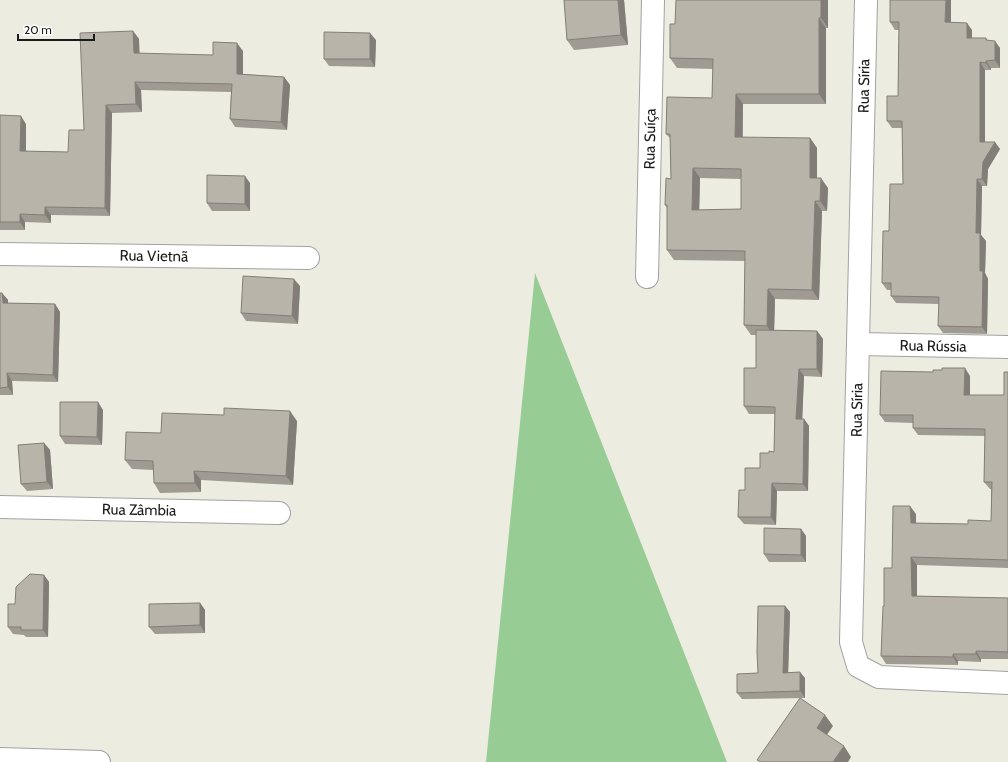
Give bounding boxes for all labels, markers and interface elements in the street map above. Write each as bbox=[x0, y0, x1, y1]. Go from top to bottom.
scale bar bbox=[18, 16, 94, 42]
text: 20 m bbox=[24, 22, 52, 37]
street label: Rua Síria bbox=[855, 58, 873, 113]
street label: Rua Suíça bbox=[640, 108, 660, 170]
street label: Rua Vietnã bbox=[120, 246, 189, 266]
street label: Rua Rússia bbox=[899, 336, 967, 356]
street label: Rua Síria bbox=[848, 382, 866, 437]
street label: Rua Zâmbia bbox=[102, 500, 177, 520]

